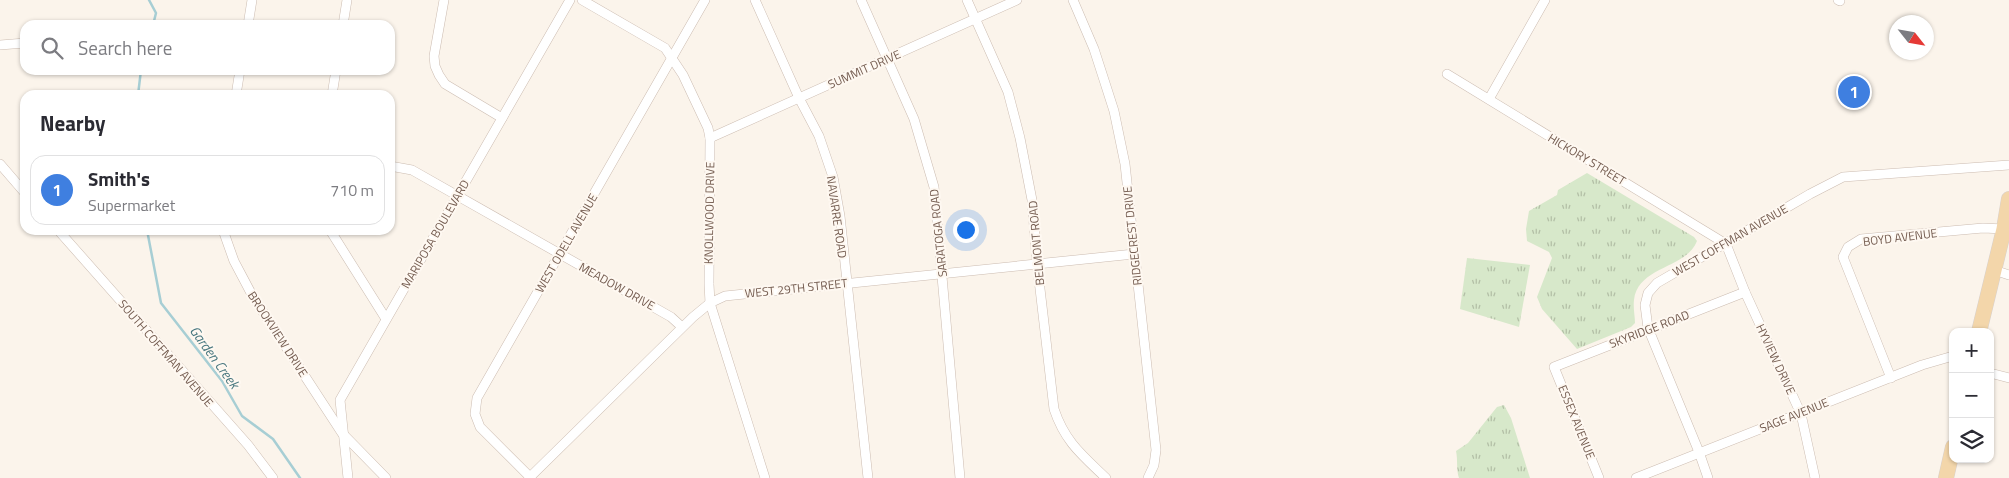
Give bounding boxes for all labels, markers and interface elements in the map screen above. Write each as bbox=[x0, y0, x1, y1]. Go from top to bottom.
north arrow bbox=[1889, 15, 1934, 60]
search box bbox=[20, 20, 395, 75]
text: Search here bbox=[78, 33, 172, 62]
icon: search bbox=[38, 34, 66, 62]
street label: SUMMIT DRIVE bbox=[825, 44, 904, 94]
pin: 1 bbox=[1838, 73, 1870, 111]
text: Nearby bbox=[40, 107, 105, 139]
street label: HICKORY STREET bbox=[1544, 128, 1630, 190]
street label: KNOLLWOOD DRIVE bbox=[699, 161, 719, 264]
text: Smith's bbox=[88, 164, 150, 193]
street label: NAVARRE ROAD bbox=[822, 175, 852, 260]
street label: MARIPOSA BOULEVARD bbox=[396, 176, 474, 292]
text: 1 bbox=[53, 178, 61, 202]
text: 710 m bbox=[330, 178, 374, 202]
street label: RIDGECREST DRIVE bbox=[1117, 185, 1147, 287]
street label: SARATOGA ROAD bbox=[924, 188, 952, 278]
street label: WEST ODELL AVENUE bbox=[530, 189, 602, 296]
text: Supermarket bbox=[88, 193, 175, 217]
street label: WEST COFFMAN AVENUE bbox=[1669, 199, 1792, 281]
street label: BELMONT ROAD bbox=[1023, 200, 1049, 286]
your location bbox=[953, 217, 979, 243]
street label: BOYD AVENUE bbox=[1862, 223, 1939, 251]
street label: MEADOW DRIVE bbox=[575, 257, 659, 315]
street label: WEST 29TH STREET bbox=[744, 273, 849, 303]
street label: BROOKVIEW DRIVE bbox=[243, 287, 313, 381]
street label: SOUTH COFFMAN AVENUE bbox=[114, 295, 218, 411]
street label: SKYRIDGE ROAD bbox=[1606, 305, 1692, 353]
street label: HYVIEW DRIVE bbox=[1751, 320, 1801, 398]
water label: Garden Creek bbox=[185, 321, 246, 394]
map controls bbox=[1949, 328, 1994, 463]
button: + bbox=[1949, 328, 1994, 373]
button: − bbox=[1949, 373, 1994, 418]
street label: ESSEX AVENUE bbox=[1553, 382, 1601, 462]
street label: SAGE AVENUE bbox=[1757, 392, 1832, 437]
button: layers bbox=[1949, 418, 1994, 463]

